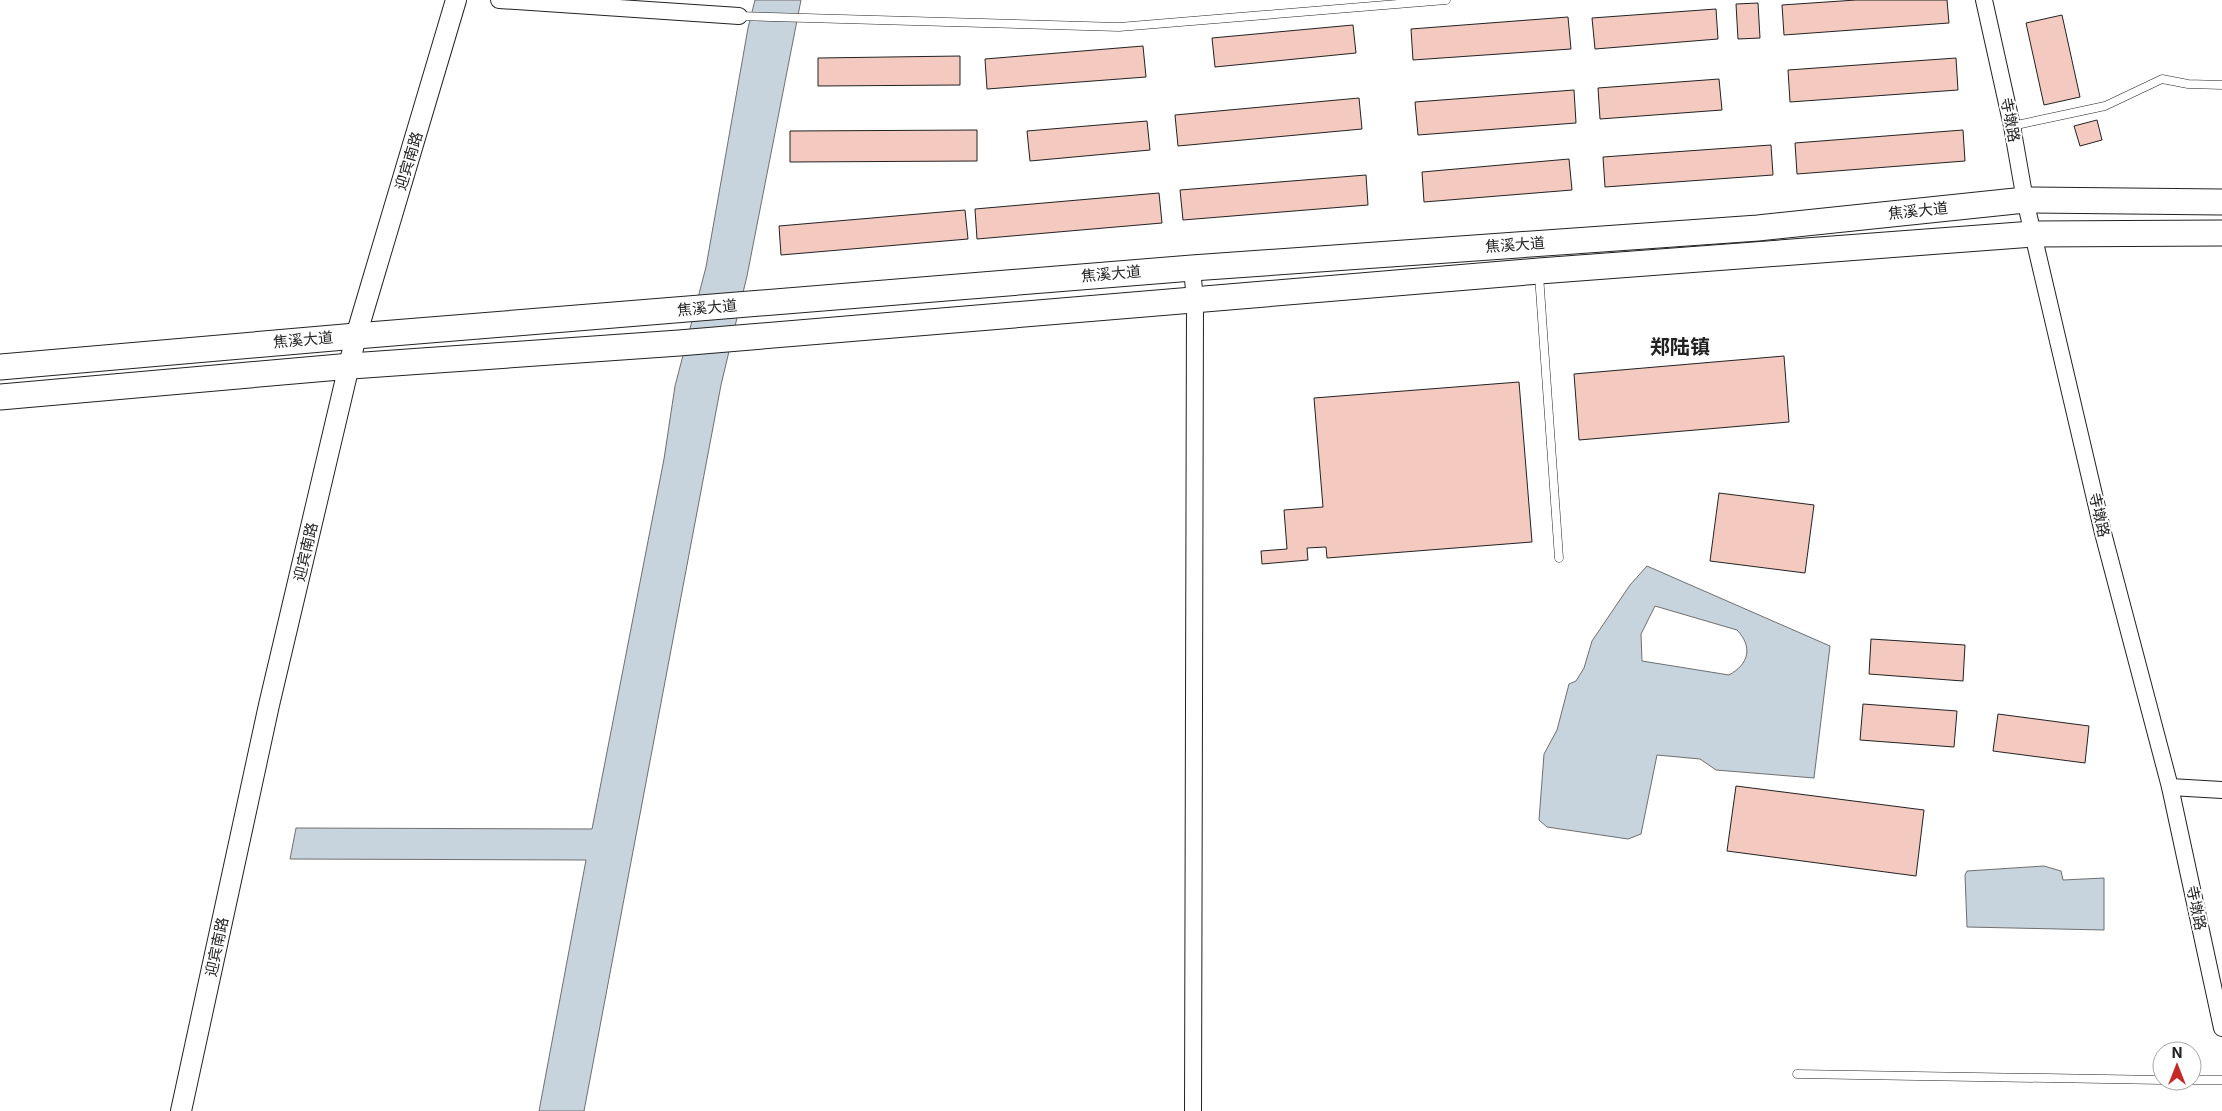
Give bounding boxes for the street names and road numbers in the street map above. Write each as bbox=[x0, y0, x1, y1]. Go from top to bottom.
street label: 寺墩路 bbox=[1997, 96, 2024, 144]
street label: 迎宾南路 bbox=[391, 129, 426, 192]
street label: 焦溪大道 bbox=[1887, 198, 1949, 223]
street label: 焦溪大道 bbox=[1484, 233, 1546, 256]
street label: 焦溪大道 bbox=[1080, 261, 1142, 286]
street label: 焦溪大道 bbox=[676, 295, 738, 320]
street label: 焦溪大道 bbox=[272, 327, 334, 352]
street label: 寺墩路 bbox=[2085, 491, 2114, 539]
street label: 迎宾南路 bbox=[290, 521, 322, 583]
street label: 寺墩路 bbox=[2183, 884, 2210, 932]
street label: 迎宾南路 bbox=[201, 916, 232, 978]

